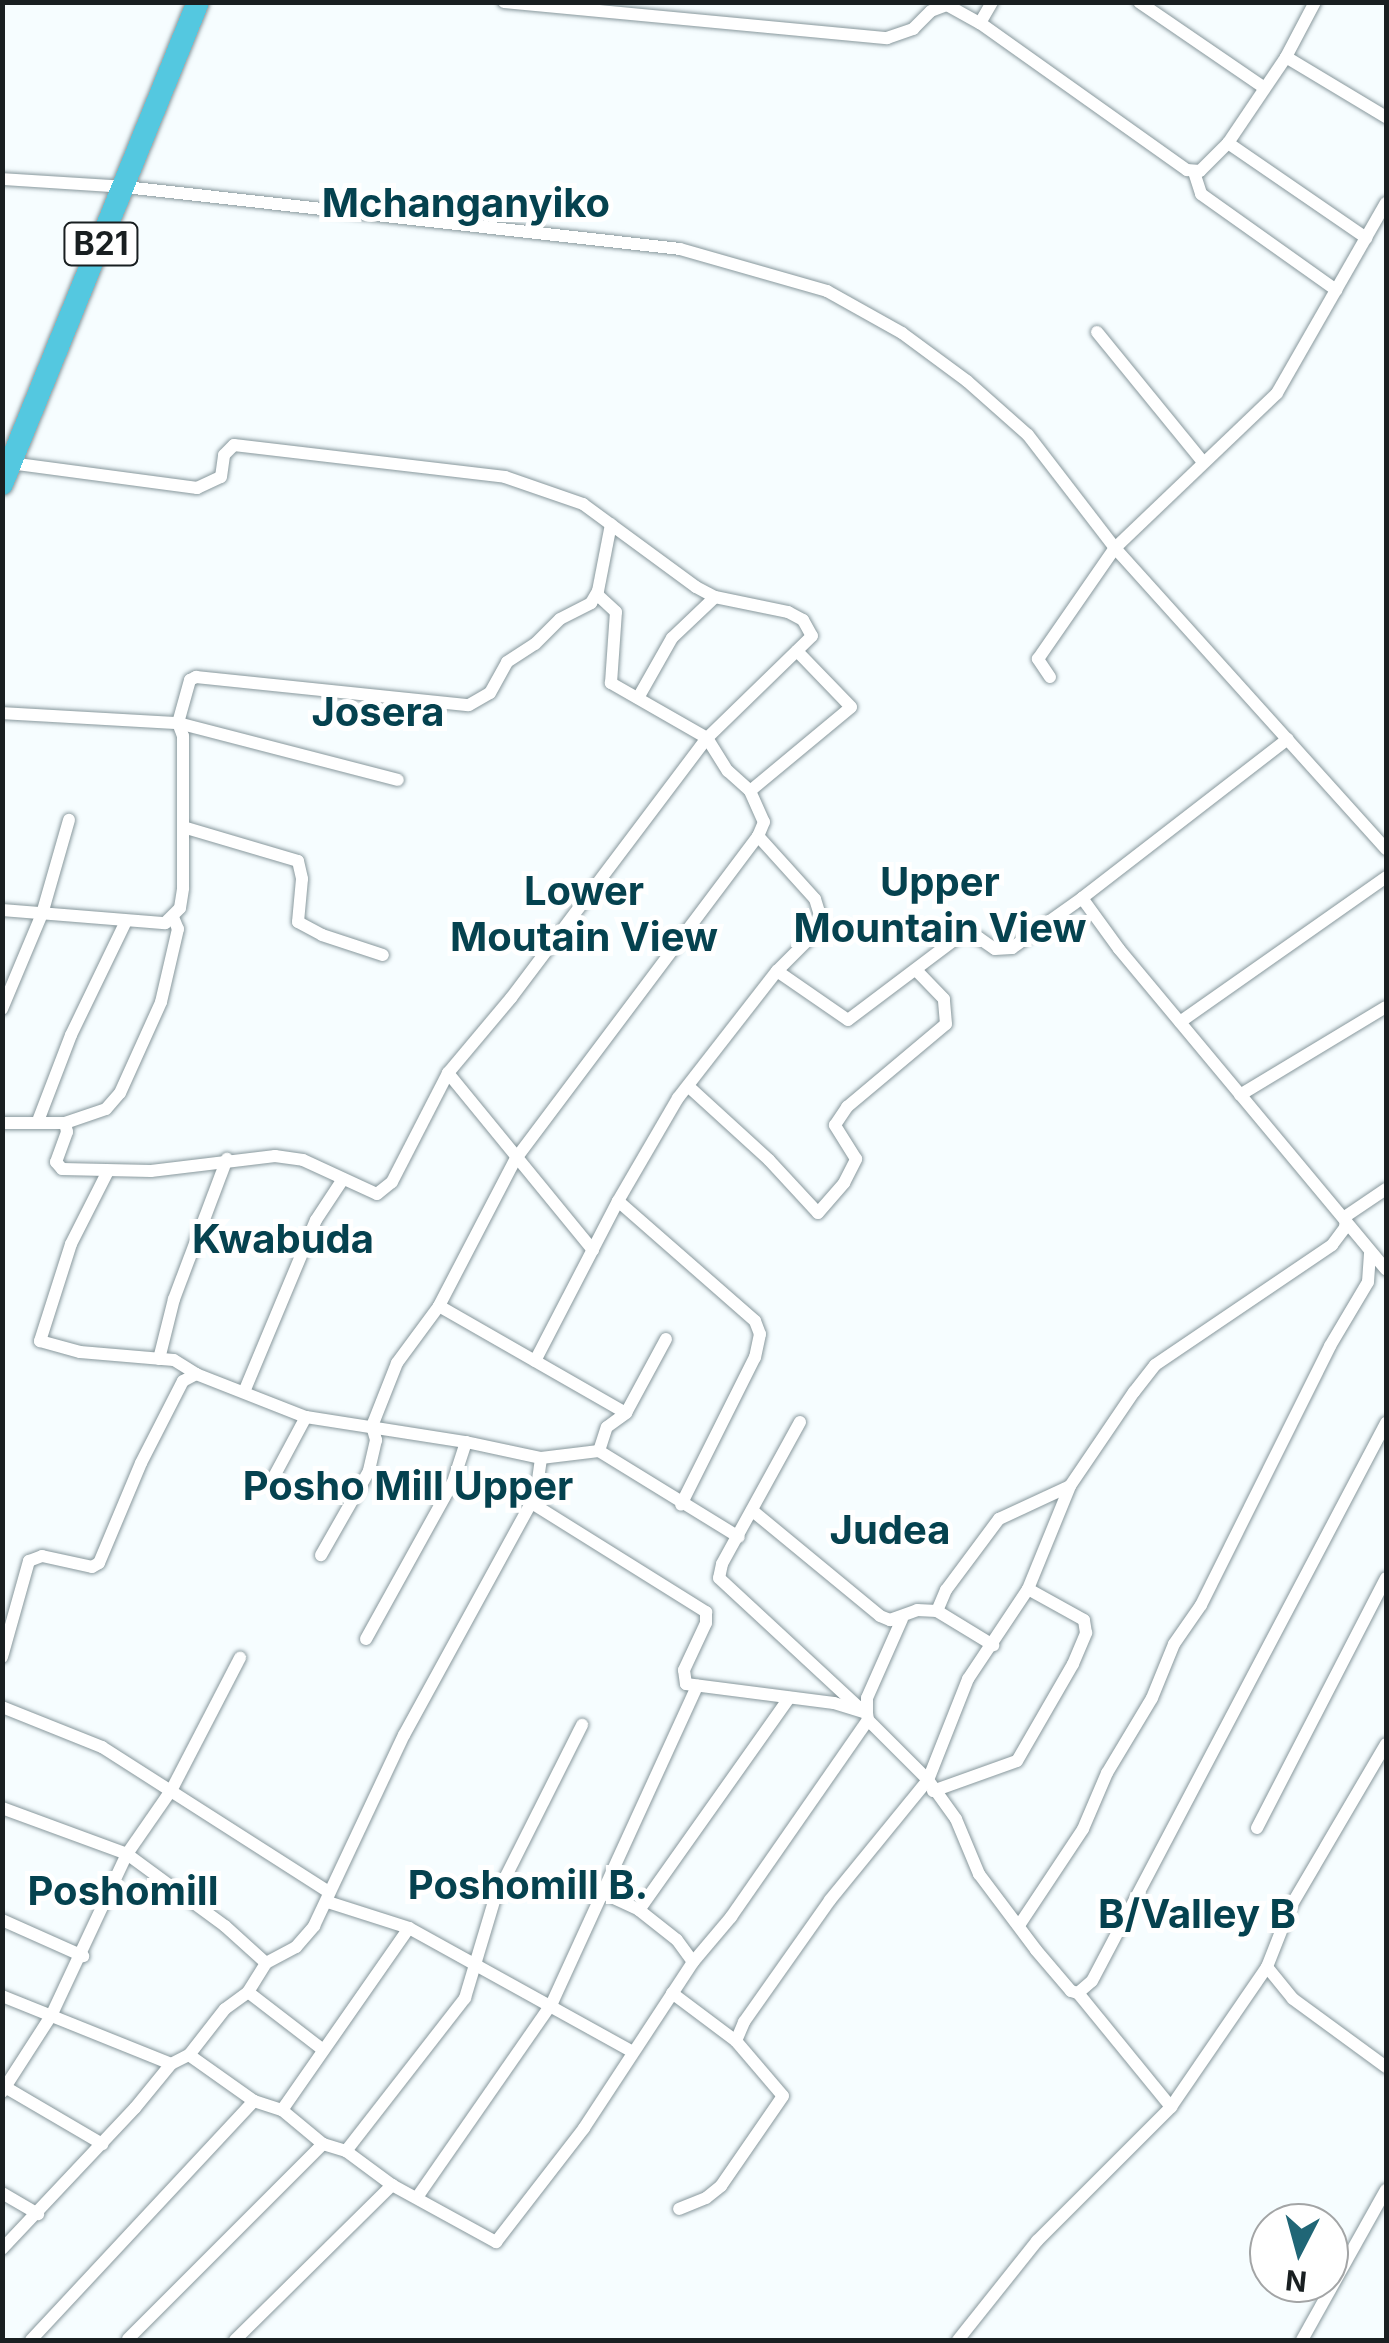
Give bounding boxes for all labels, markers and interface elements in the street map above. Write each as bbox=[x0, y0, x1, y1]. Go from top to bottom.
district label: Mchanganyiko bbox=[322, 179, 610, 227]
road number: B21 bbox=[61, 217, 141, 271]
district label: Josera bbox=[311, 688, 445, 736]
district label: Upper Mountain View bbox=[794, 858, 1086, 952]
district label: Lower Moutain View bbox=[450, 867, 718, 961]
district label: Kwabuda bbox=[192, 1215, 374, 1263]
district label: Posho Mill Upper bbox=[243, 1462, 573, 1510]
district label: Judea bbox=[830, 1506, 950, 1554]
district label: Poshomill B. bbox=[408, 1861, 648, 1909]
district label: Poshomill bbox=[28, 1867, 218, 1915]
district label: B/Valley B bbox=[1098, 1890, 1296, 1938]
north arrow bbox=[1249, 2203, 1349, 2303]
text: N bbox=[1284, 2263, 1308, 2299]

